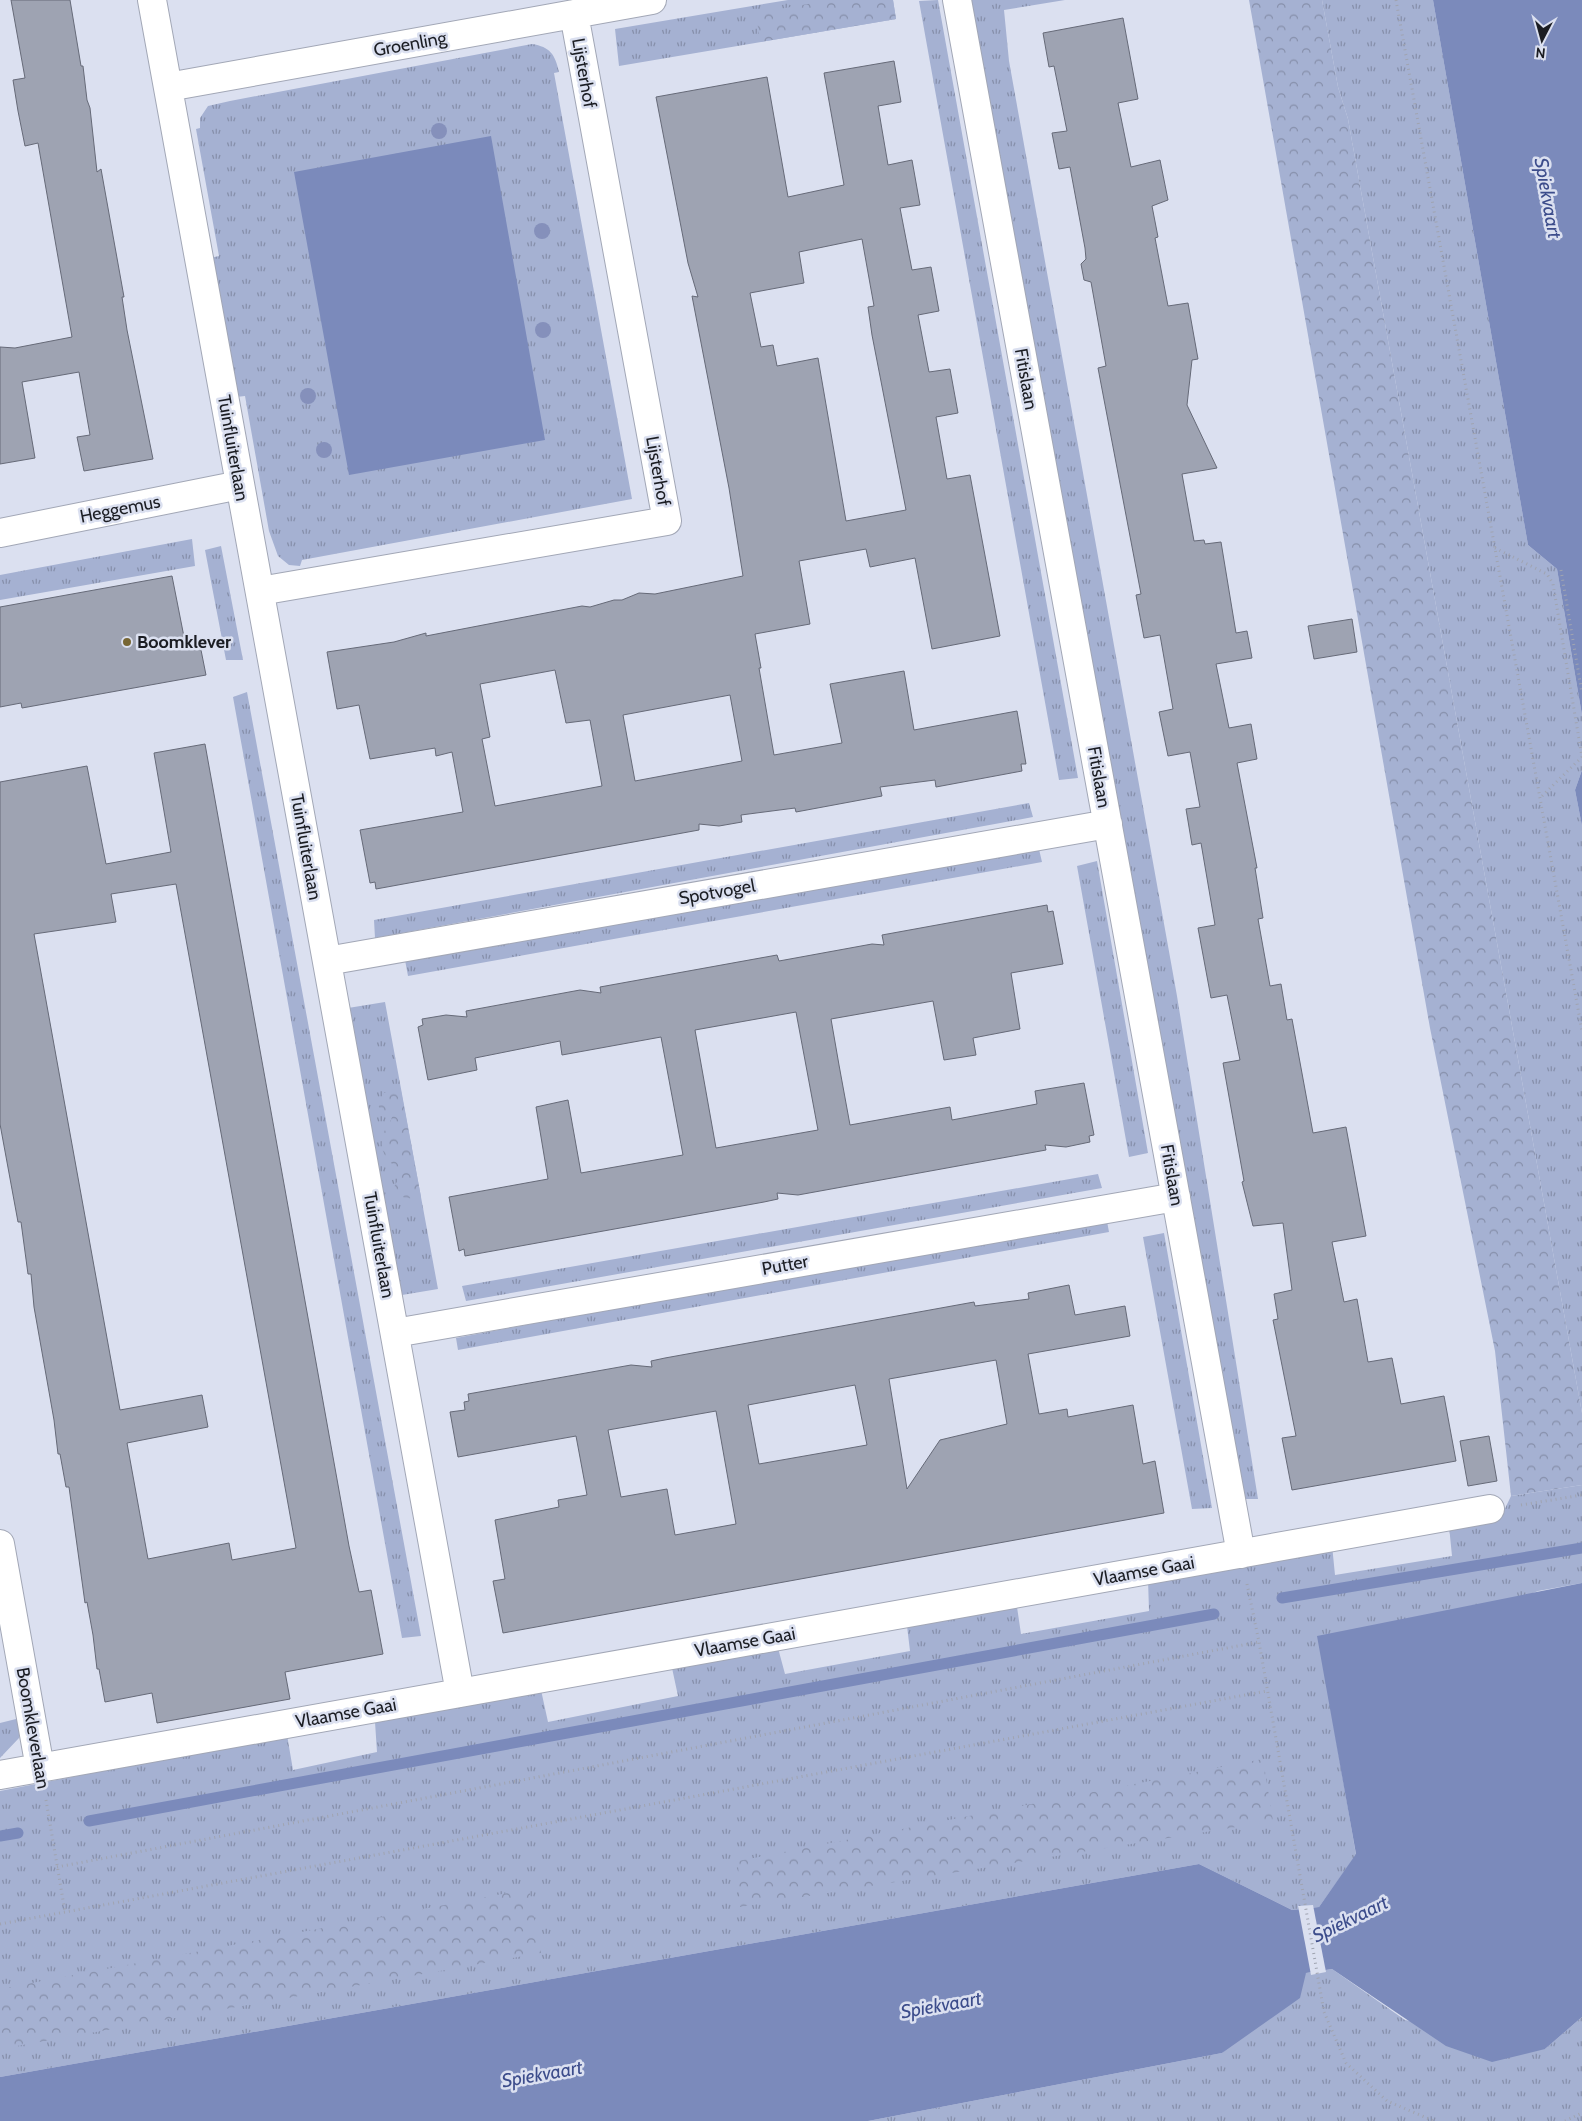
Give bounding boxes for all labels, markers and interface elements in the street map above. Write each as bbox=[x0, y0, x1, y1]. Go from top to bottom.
north arrow bbox=[1517, 15, 1567, 65]
street label: Groenling bbox=[372, 27, 449, 61]
street label: Lijsterhof bbox=[567, 36, 601, 110]
text: N bbox=[1535, 43, 1547, 62]
water label: Spiekvaart bbox=[1530, 156, 1567, 241]
street label: Fitislaan bbox=[1010, 347, 1042, 411]
street label: Tuinfluiterlaan bbox=[213, 393, 253, 503]
street label: Lijsterhof bbox=[641, 434, 675, 508]
street label: Heggemus bbox=[78, 490, 162, 528]
place label: Boomklever bbox=[137, 631, 231, 653]
marker: Boomklever bbox=[121, 636, 133, 648]
street label: Fitislaan bbox=[1083, 745, 1115, 809]
street label: Tuinfluiterlaan bbox=[286, 792, 326, 902]
street label: Spotvogel bbox=[677, 874, 758, 910]
street label: Fitislaan bbox=[1156, 1143, 1188, 1207]
street label: Tuinfluiterlaan bbox=[359, 1190, 399, 1300]
street label: Putter bbox=[760, 1250, 810, 1280]
street label: Vlaamse Gaai bbox=[1092, 1551, 1196, 1591]
street label: Vlaamse Gaai bbox=[693, 1622, 797, 1662]
street label: Boomkleverlaan bbox=[11, 1666, 55, 1790]
street label: Vlaamse Gaai bbox=[294, 1693, 398, 1733]
water label: Spiekvaart bbox=[1308, 1890, 1393, 1947]
water label: Spiekvaart bbox=[899, 1986, 984, 2023]
water label: Spiekvaart bbox=[500, 2055, 585, 2092]

